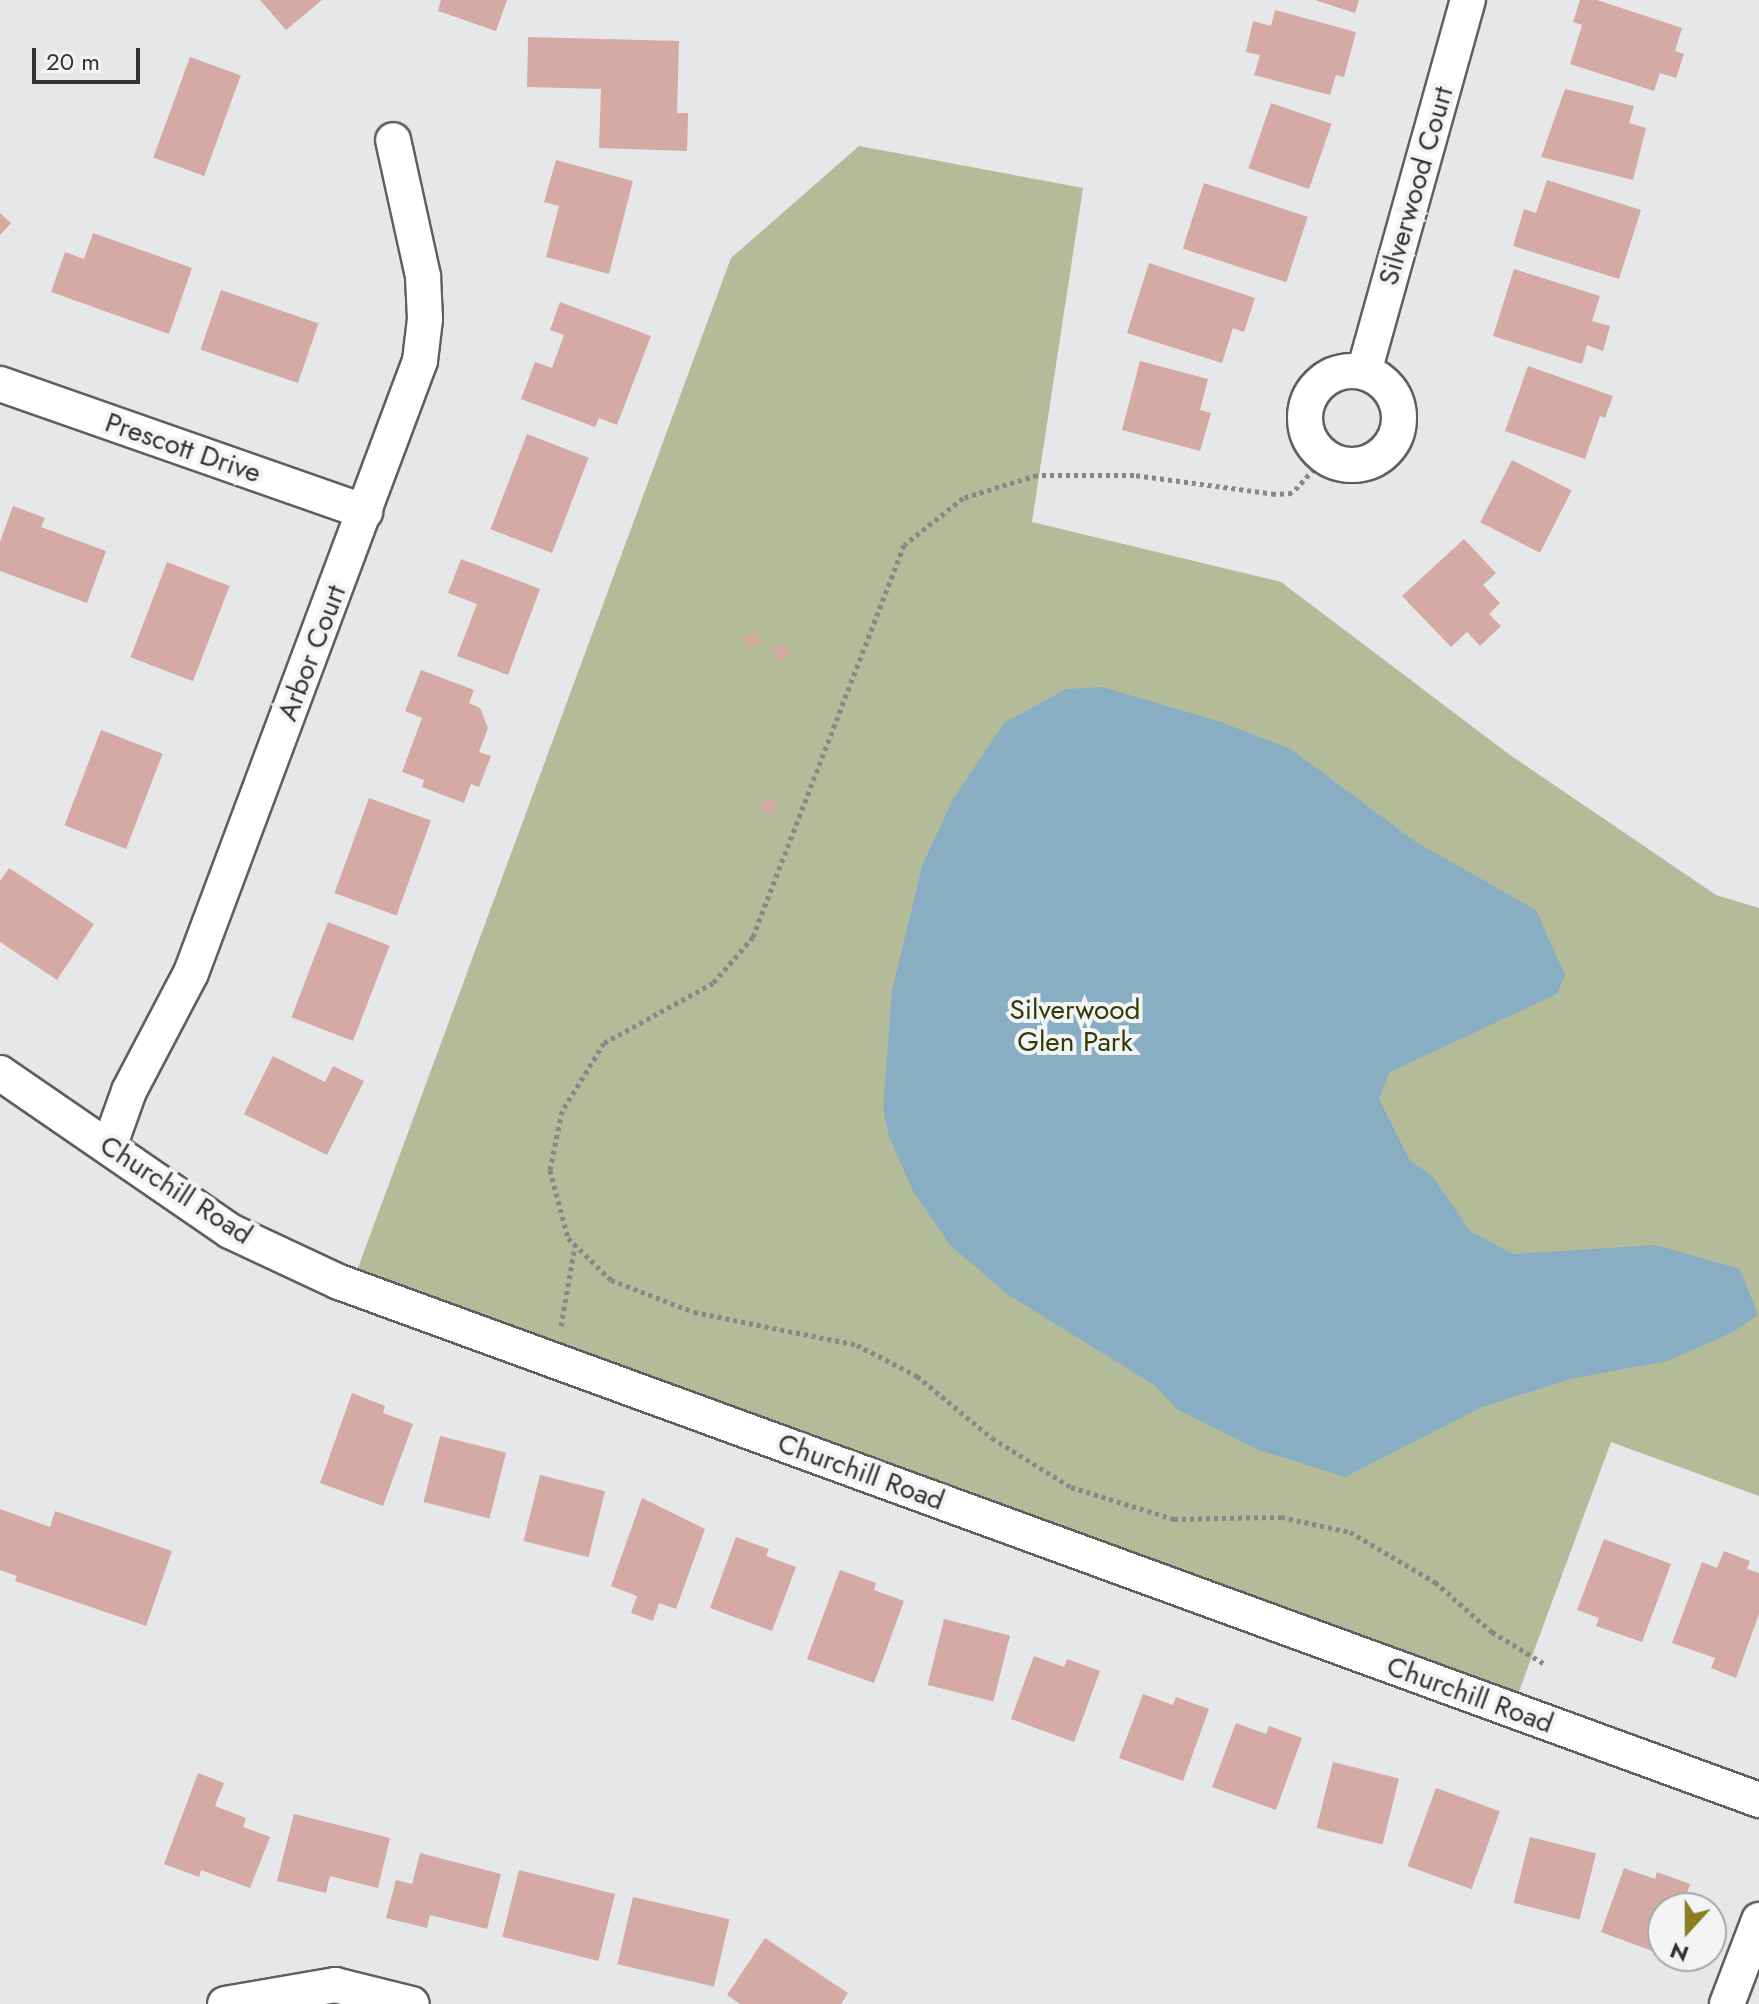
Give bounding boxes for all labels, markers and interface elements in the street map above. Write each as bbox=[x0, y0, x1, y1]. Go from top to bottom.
scale bar bbox=[36, 32, 144, 82]
text: 20 m bbox=[46, 44, 100, 79]
street label: Silverwood Court bbox=[1372, 83, 1460, 289]
street label: Prescott Drive bbox=[101, 406, 265, 490]
street label: Arbor Court bbox=[271, 580, 353, 726]
park label: Silverwood Glen Park bbox=[1010, 993, 1140, 1059]
street label: Churchill Road bbox=[94, 1128, 258, 1252]
street label: Churchill Road bbox=[773, 1426, 949, 1518]
street label: Churchill Road bbox=[1382, 1649, 1558, 1741]
north arrow bbox=[1647, 1892, 1727, 1972]
text: N bbox=[1665, 1934, 1693, 1971]

